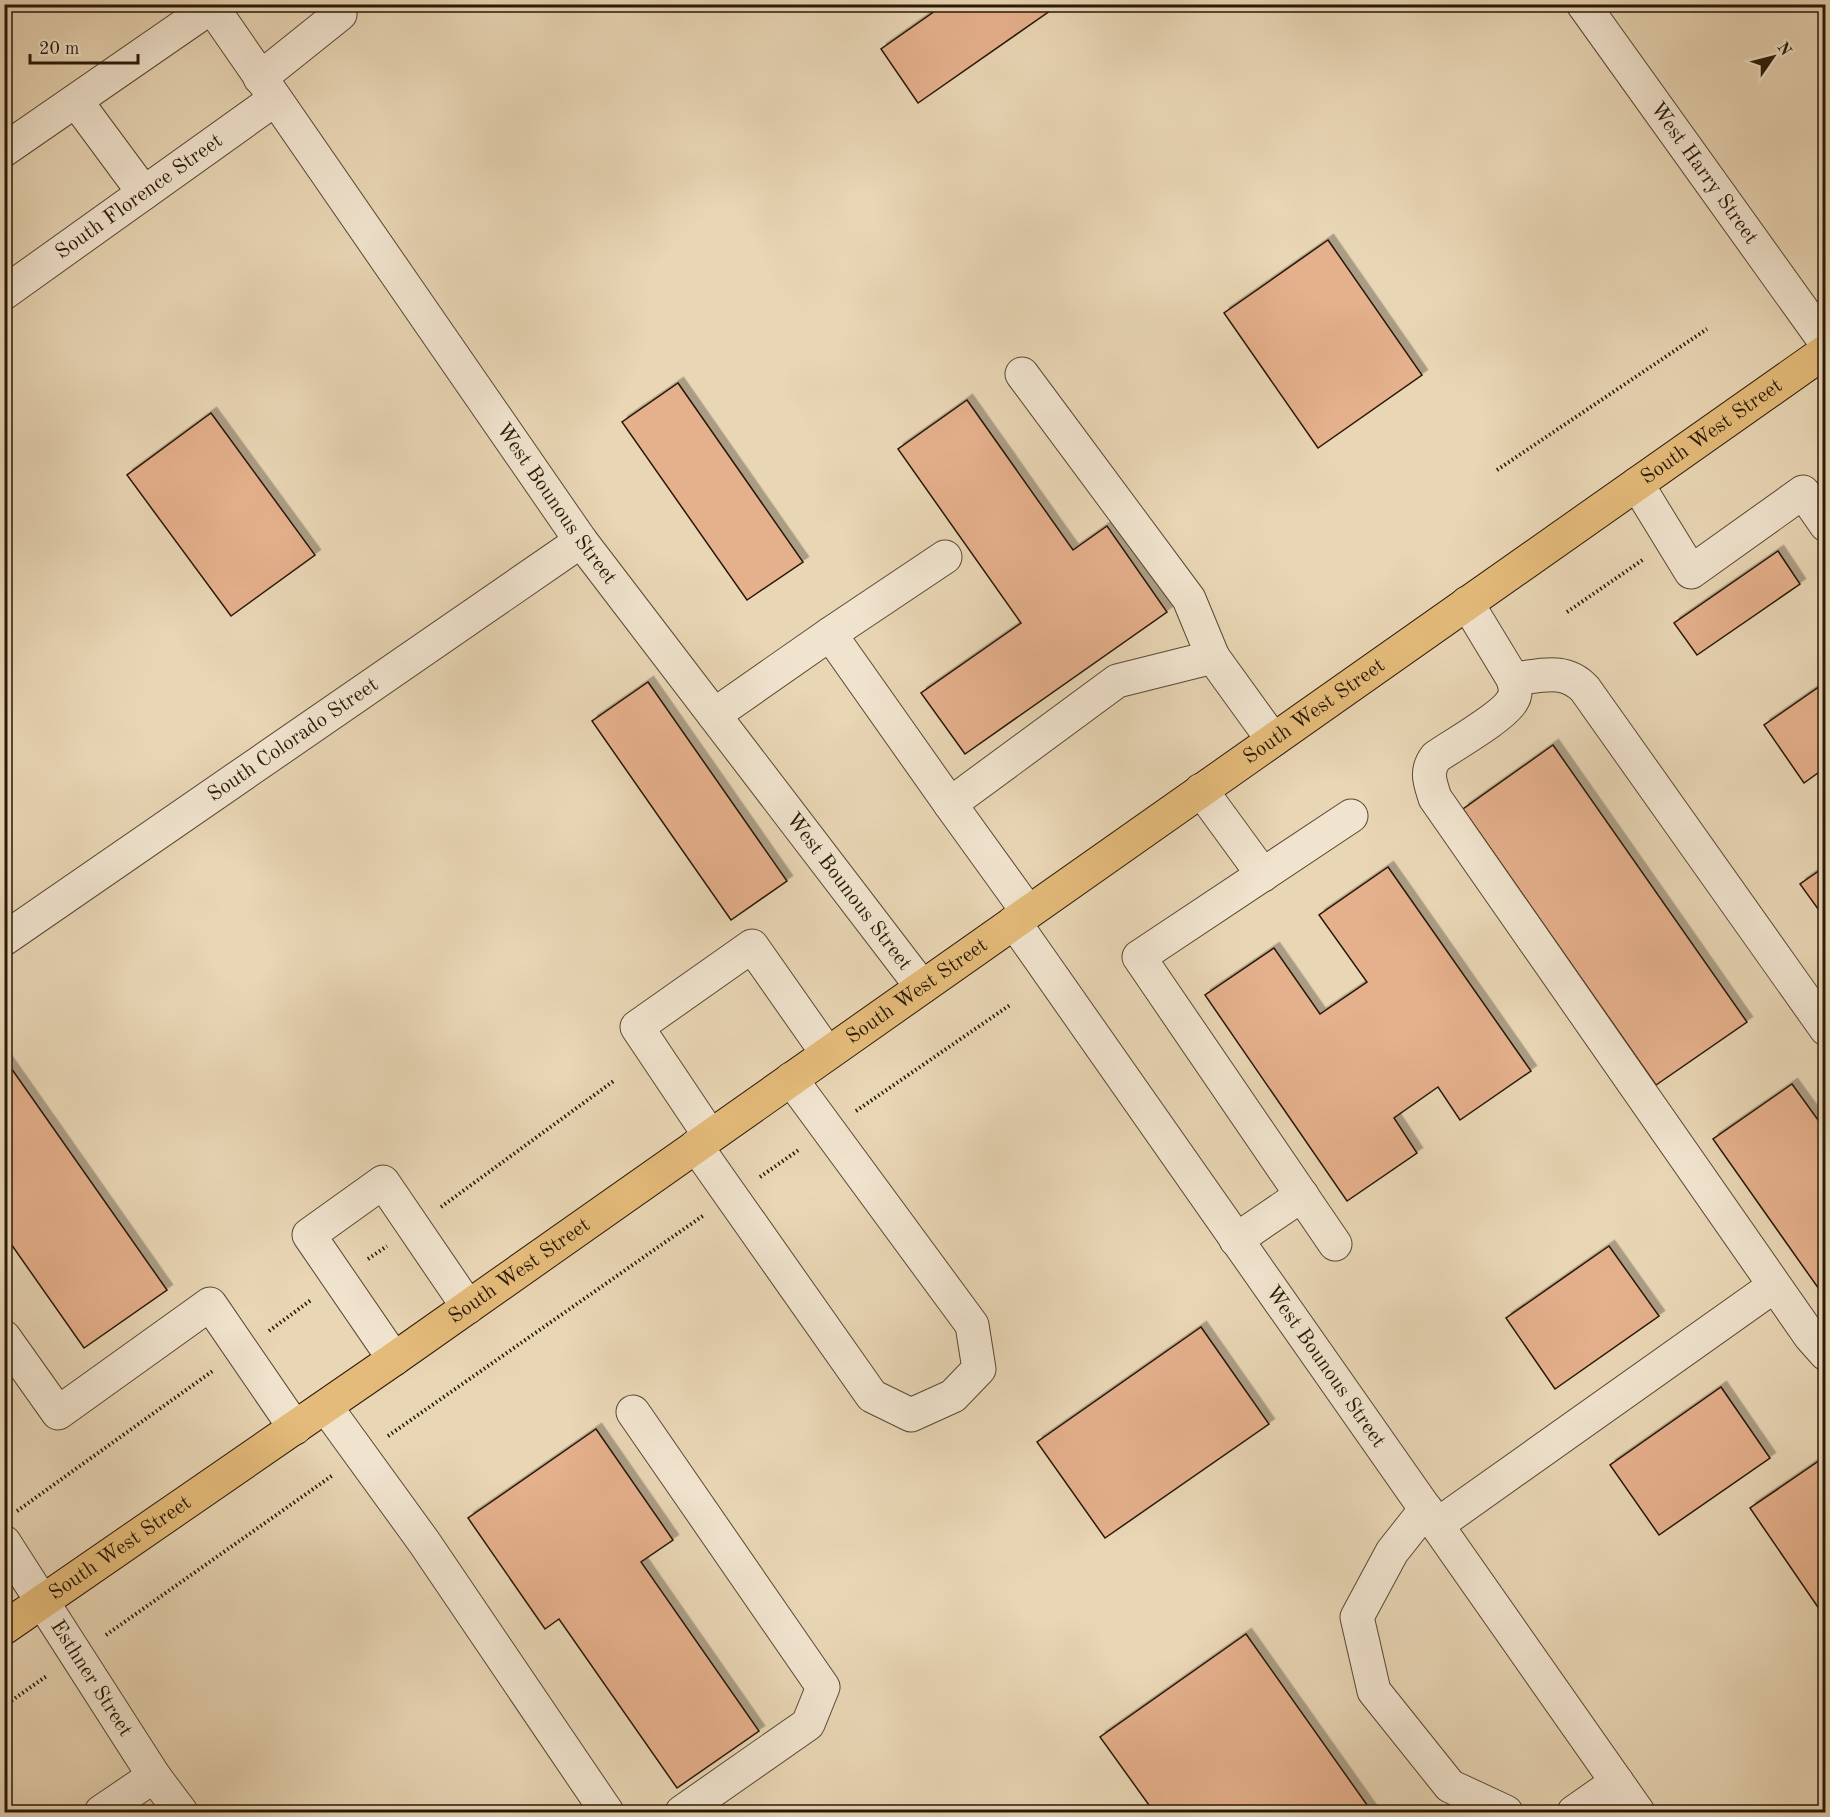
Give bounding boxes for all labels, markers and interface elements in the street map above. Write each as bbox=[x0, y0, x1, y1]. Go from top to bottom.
scale bar bbox=[30, 27, 138, 65]
north arrow bbox=[1743, 27, 1803, 87]
text: 20 m bbox=[39, 40, 79, 58]
text: N bbox=[1774, 40, 1794, 60]
street label: West Harry Street bbox=[1646, 98, 1762, 248]
street label: South Florence Street bbox=[52, 130, 226, 263]
street label: South West Street bbox=[1637, 375, 1786, 488]
street label: West Bounous Street bbox=[492, 419, 621, 588]
street label: South West Street bbox=[1240, 655, 1389, 768]
street label: South Colorado Street bbox=[204, 674, 382, 806]
street label: West Bounous Street bbox=[782, 809, 916, 974]
street label: South West Street bbox=[842, 934, 991, 1048]
street label: South West Street bbox=[445, 1214, 594, 1328]
street label: West Bounous Street bbox=[1262, 1282, 1390, 1451]
street label: South West Street bbox=[45, 1492, 195, 1604]
street label: Esthner Street bbox=[47, 1616, 136, 1740]

